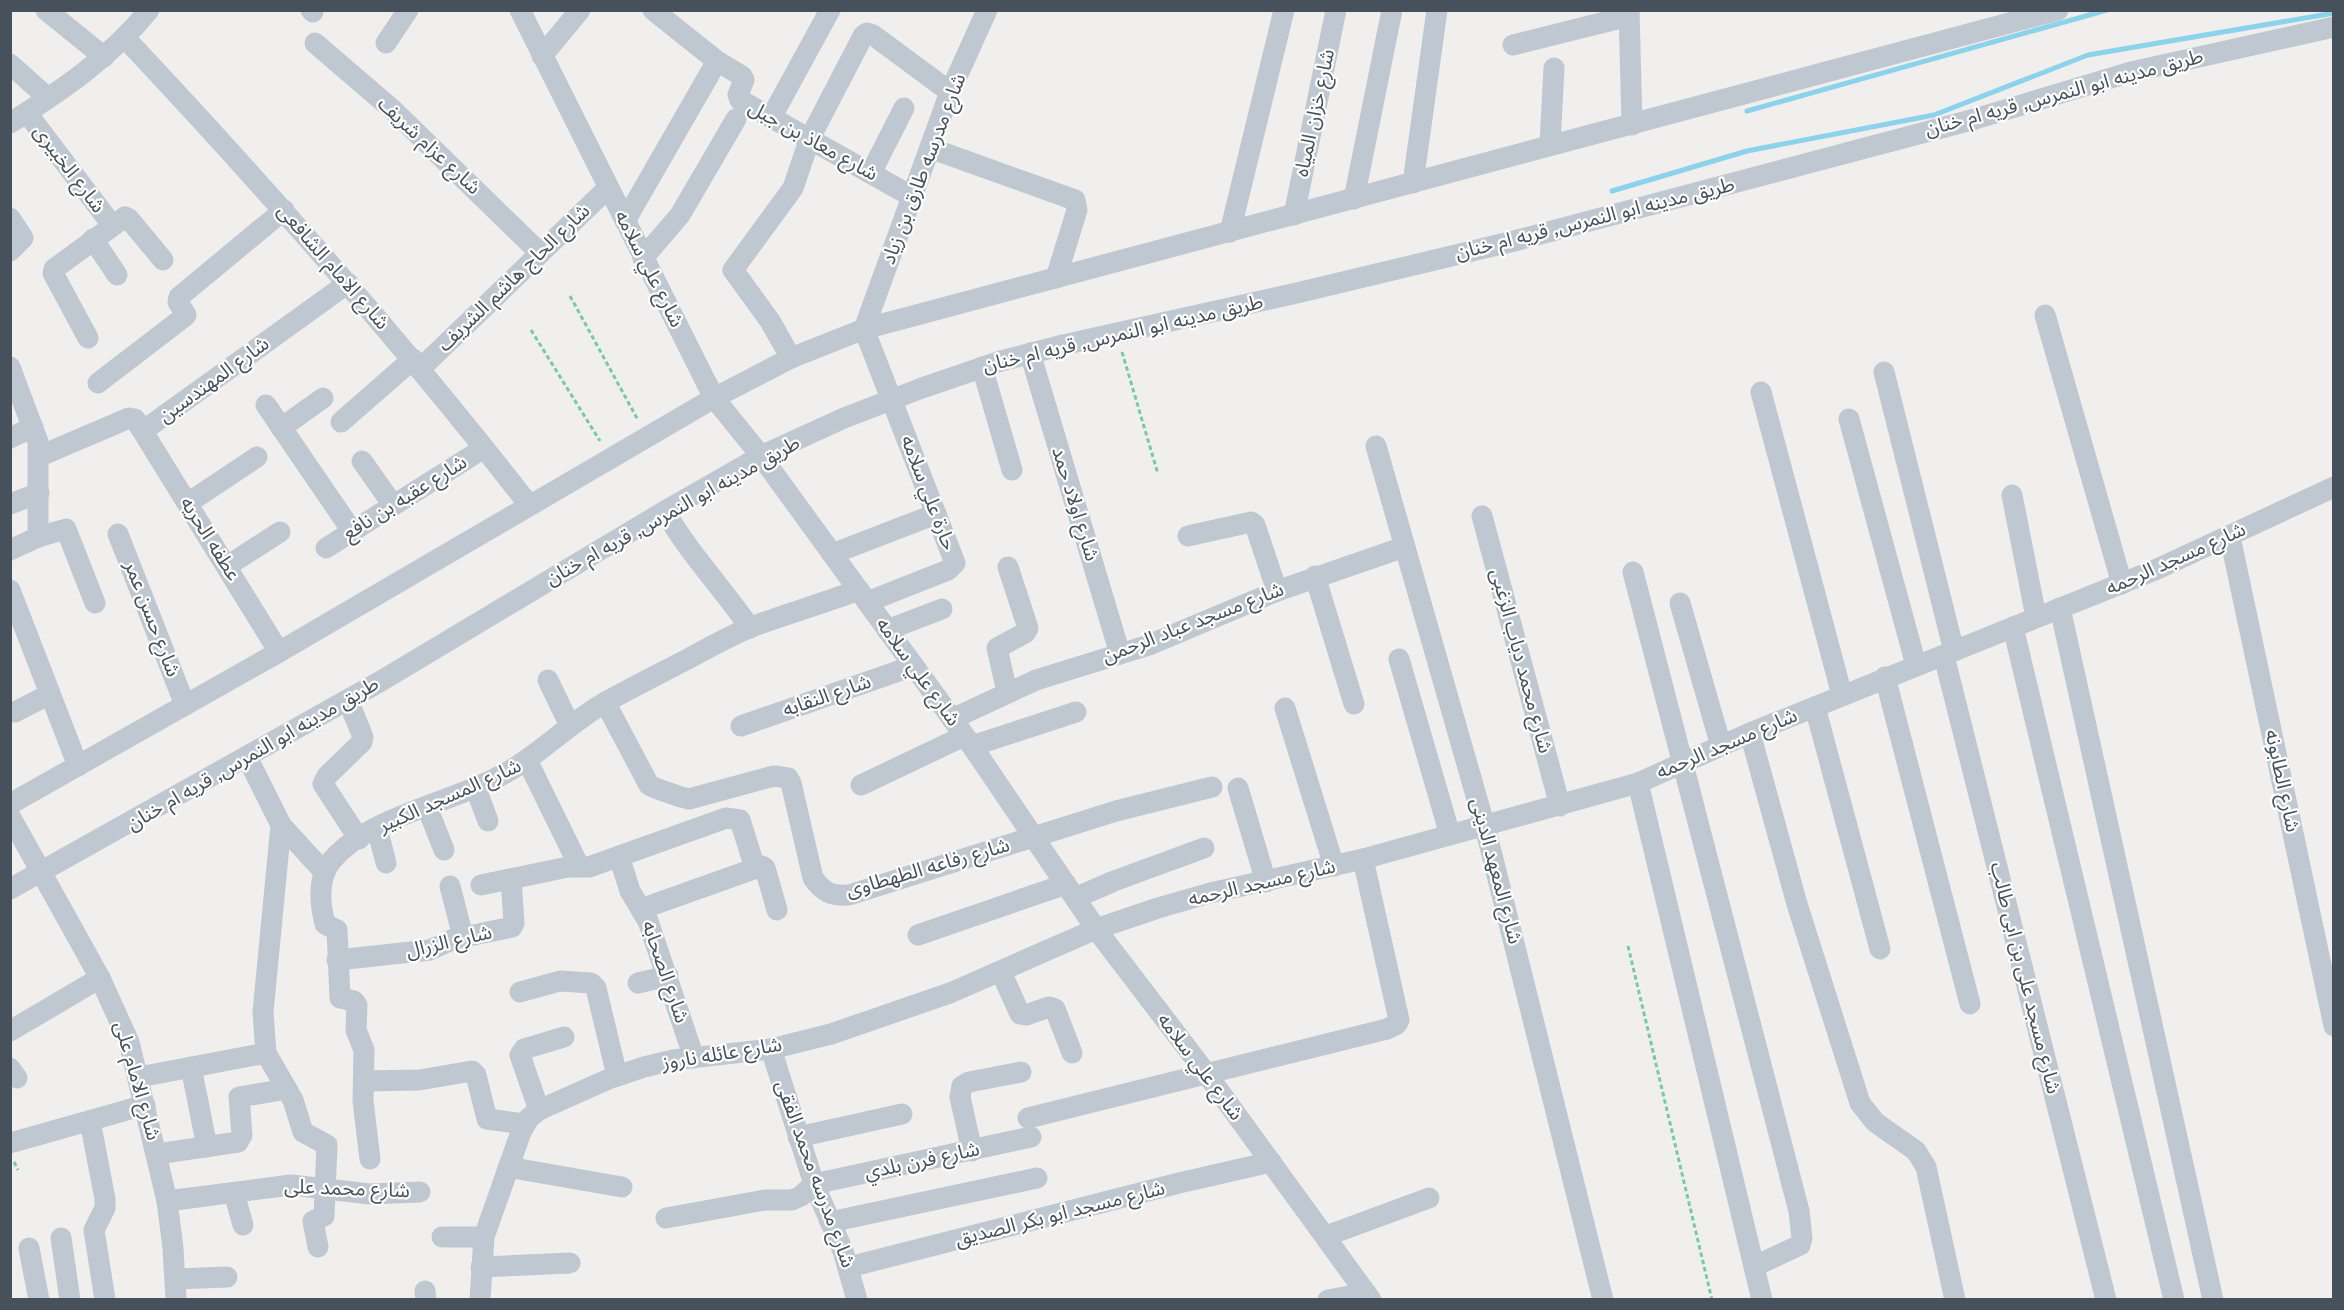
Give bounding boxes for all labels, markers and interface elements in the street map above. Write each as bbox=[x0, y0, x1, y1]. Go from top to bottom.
street label: طريق مدينه ابو النمرس, قريه ام خنان bbox=[1922, 44, 2206, 144]
street label: شارع خزان المياه bbox=[1290, 47, 1342, 179]
street label: شارع مدرسه طارق بن زياد bbox=[876, 70, 973, 269]
street label: شارع عزام شريف bbox=[371, 92, 486, 201]
street label: شارع معاذ بن جبل bbox=[743, 96, 882, 188]
street label: شارع الخبيرى bbox=[26, 120, 110, 219]
street label: طريق مدينه ابو النمرس, قريه ام خنان bbox=[1453, 173, 1738, 267]
street label: شارع الامام الشافعى bbox=[270, 199, 394, 336]
street label: شارع الحاج هاشم الشريف bbox=[433, 199, 596, 358]
street label: شارع علي سلامه bbox=[607, 207, 689, 333]
street label: طريق مدينه ابو النمرس, قريه ام خنان bbox=[980, 290, 1266, 380]
street label: شارع المهندسين bbox=[154, 332, 275, 430]
street label: طريق مدينه ابو النمرس, قريه ام خنان bbox=[542, 431, 805, 593]
street label: حارة علي سلامه bbox=[893, 432, 961, 555]
street label: شارع اولاد حمد bbox=[1044, 444, 1104, 565]
street label: شارع عقبه بن نافع bbox=[338, 450, 473, 547]
street label: عطفه الحريه bbox=[175, 492, 245, 586]
street label: شارع مسجد الرحمه bbox=[2102, 517, 2250, 602]
street label: شارع حسن عمر bbox=[117, 557, 185, 681]
street label: شارع محمد دياب الزغبى bbox=[1483, 566, 1557, 757]
street label: شارع مسجد عباد الرحمن bbox=[1099, 577, 1288, 671]
street label: شارع علي سلامه bbox=[869, 613, 965, 732]
street label: شارع النقابه bbox=[780, 670, 875, 724]
street label: طريق مدينه ابو النمرس, قريه ام خنان bbox=[123, 672, 384, 838]
street label: شارع مسجد الرحمه bbox=[1653, 704, 1802, 786]
street label: شارع الطابونه bbox=[2257, 728, 2305, 835]
street label: شارع المسجد الكبير bbox=[374, 754, 526, 840]
street label: شارع المعهد الدينى bbox=[1463, 795, 1527, 947]
street label: شارع رفاعه الطهطاوى bbox=[843, 833, 1013, 905]
street label: شارع مسجد الرحمه bbox=[1186, 854, 1338, 914]
street label: شارع مسجد على بن ابى طالب bbox=[1983, 860, 2065, 1097]
street label: شارع الصحابه bbox=[634, 918, 694, 1027]
street label: شارع الزرال bbox=[404, 920, 495, 965]
street label: شارع علي سلامه bbox=[1150, 1009, 1248, 1127]
street label: شارع الامام على bbox=[107, 1019, 165, 1144]
street label: شارع عائله ناروز bbox=[659, 1033, 784, 1077]
street label: شارع مدرسه محمد الفقى bbox=[768, 1077, 860, 1272]
street label: شارع فرن بلدي bbox=[862, 1137, 982, 1188]
street label: شارع محمد على bbox=[284, 1175, 410, 1205]
street label: شارع مسجد ابو بكر الصديق bbox=[953, 1176, 1168, 1254]

